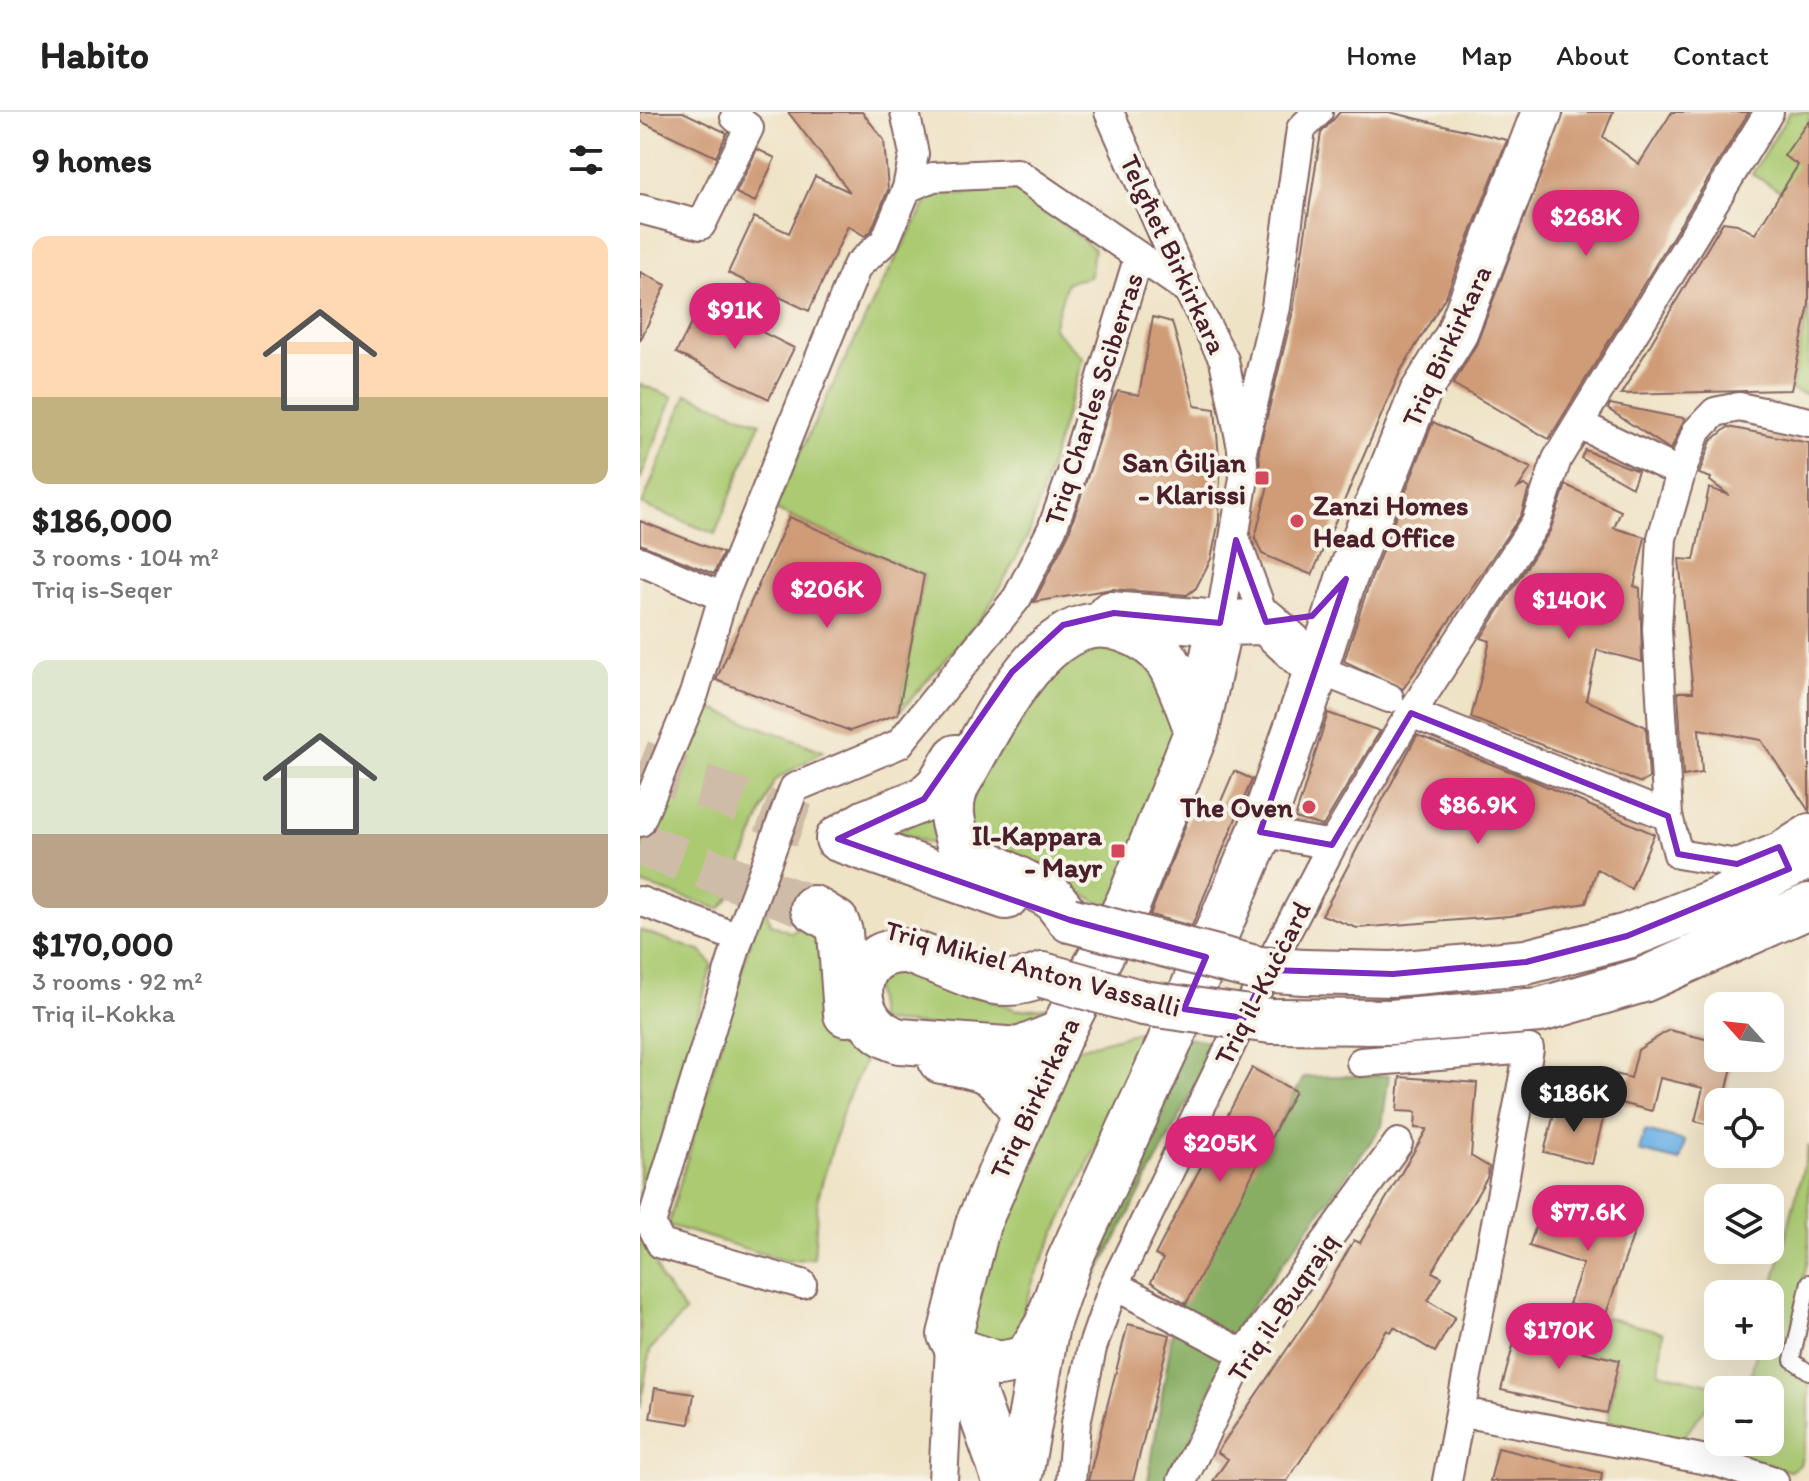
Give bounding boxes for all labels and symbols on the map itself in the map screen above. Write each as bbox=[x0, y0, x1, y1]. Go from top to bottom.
street label: Telgħet Birkirkara bbox=[1113, 149, 1235, 360]
pin: $268K bbox=[1530, 190, 1642, 258]
street label: Triq Birkirkara bbox=[1394, 259, 1498, 432]
street label: Triq Charles Sciberras bbox=[1036, 268, 1150, 530]
pin: $91K bbox=[688, 283, 782, 351]
place label: San Ġiljan - Klarissi bbox=[1122, 445, 1246, 511]
marker: San Ġiljan - Klarissi bbox=[1253, 469, 1271, 487]
place label: Zanzi Homes Head Office bbox=[1313, 488, 1469, 554]
marker: Zanzi Homes Head Office bbox=[1288, 512, 1306, 530]
pin: $206K bbox=[771, 562, 883, 630]
pin: $140K bbox=[1513, 573, 1625, 641]
pin: $86.9K bbox=[1413, 778, 1543, 846]
place label: The Oven bbox=[1179, 790, 1293, 824]
marker: The Oven bbox=[1300, 798, 1318, 816]
place label: Il-Kappara - Mayr bbox=[972, 818, 1102, 884]
marker: Il-Kappara - Mayr bbox=[1109, 842, 1127, 860]
street label: Triq il-Kuċċard bbox=[1206, 895, 1318, 1071]
street label: Triq Mikiel Anton Vassalli bbox=[881, 912, 1185, 1024]
north arrow bbox=[1704, 992, 1784, 1072]
street label: Triq Birkirkara bbox=[982, 1011, 1086, 1184]
pin: $186K bbox=[1518, 1066, 1630, 1134]
pin: $205K bbox=[1164, 1116, 1276, 1184]
pin: $77.6K bbox=[1523, 1185, 1653, 1253]
street label: Triq il-Buqrajq bbox=[1219, 1226, 1345, 1388]
pin: $170K bbox=[1503, 1303, 1615, 1371]

